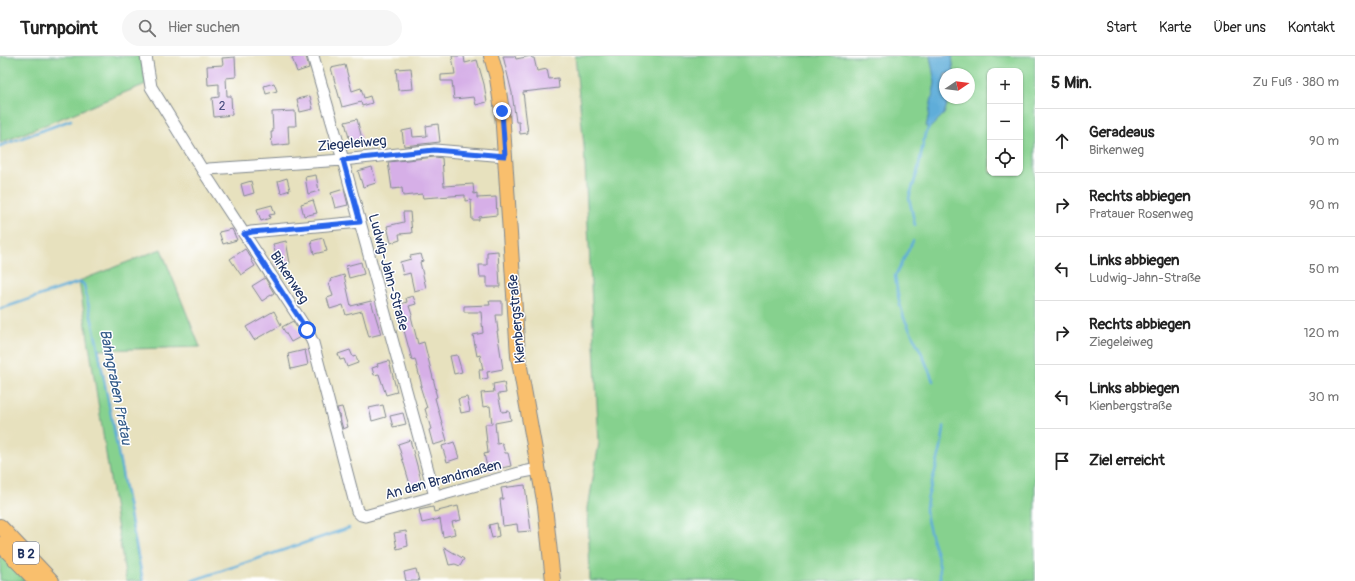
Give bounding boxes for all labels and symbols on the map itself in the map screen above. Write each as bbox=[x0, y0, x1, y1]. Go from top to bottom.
north arrow bbox=[939, 68, 975, 104]
house number: 2 bbox=[219, 99, 226, 114]
route end bbox=[493, 102, 511, 120]
street label: Ziegeleiweg bbox=[317, 132, 387, 155]
street label: Ludwig-Jahn-Straße bbox=[365, 212, 412, 333]
street label: Birkenweg bbox=[266, 248, 313, 307]
street label: Kienbergstraße bbox=[504, 274, 529, 364]
route start bbox=[298, 321, 316, 339]
water label: Bahngraben Pratau bbox=[95, 328, 136, 448]
street label: An den Brandmaßen bbox=[383, 456, 503, 503]
road number: B 2 bbox=[13, 542, 39, 564]

